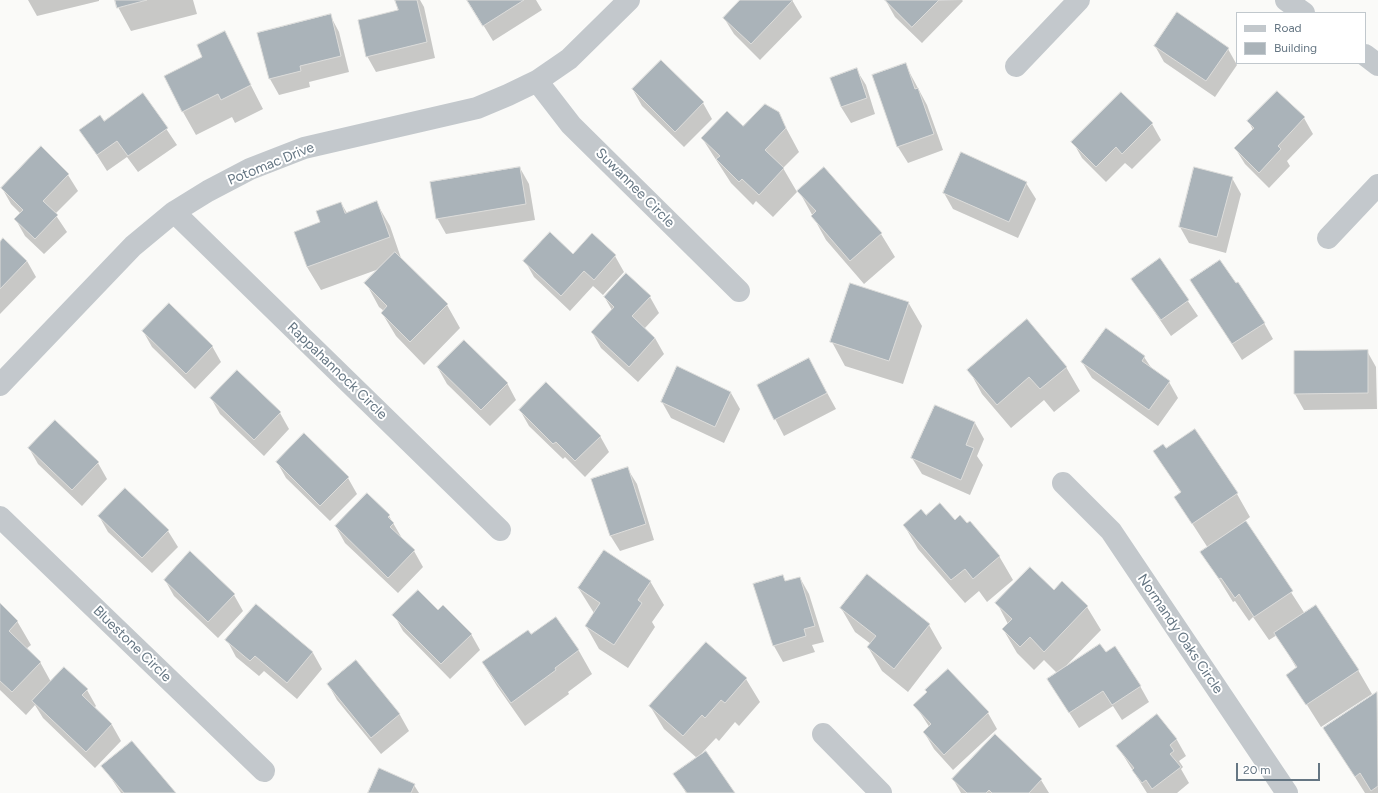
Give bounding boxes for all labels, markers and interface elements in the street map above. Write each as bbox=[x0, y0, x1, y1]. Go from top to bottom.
legend bbox=[1236, 12, 1366, 64]
text: Road bbox=[1274, 21, 1302, 35]
text: Building bbox=[1274, 41, 1317, 55]
street label: Potomac Drive bbox=[225, 139, 317, 189]
street label: Suwannee Circle bbox=[592, 145, 678, 231]
street label: Rappahannock Circle bbox=[284, 319, 390, 423]
street label: Normandy Oaks Circle bbox=[1134, 571, 1226, 697]
street label: Bluestone Circle bbox=[89, 602, 175, 686]
scale bar bbox=[1238, 755, 1322, 781]
text: 20 m bbox=[1243, 763, 1271, 777]

